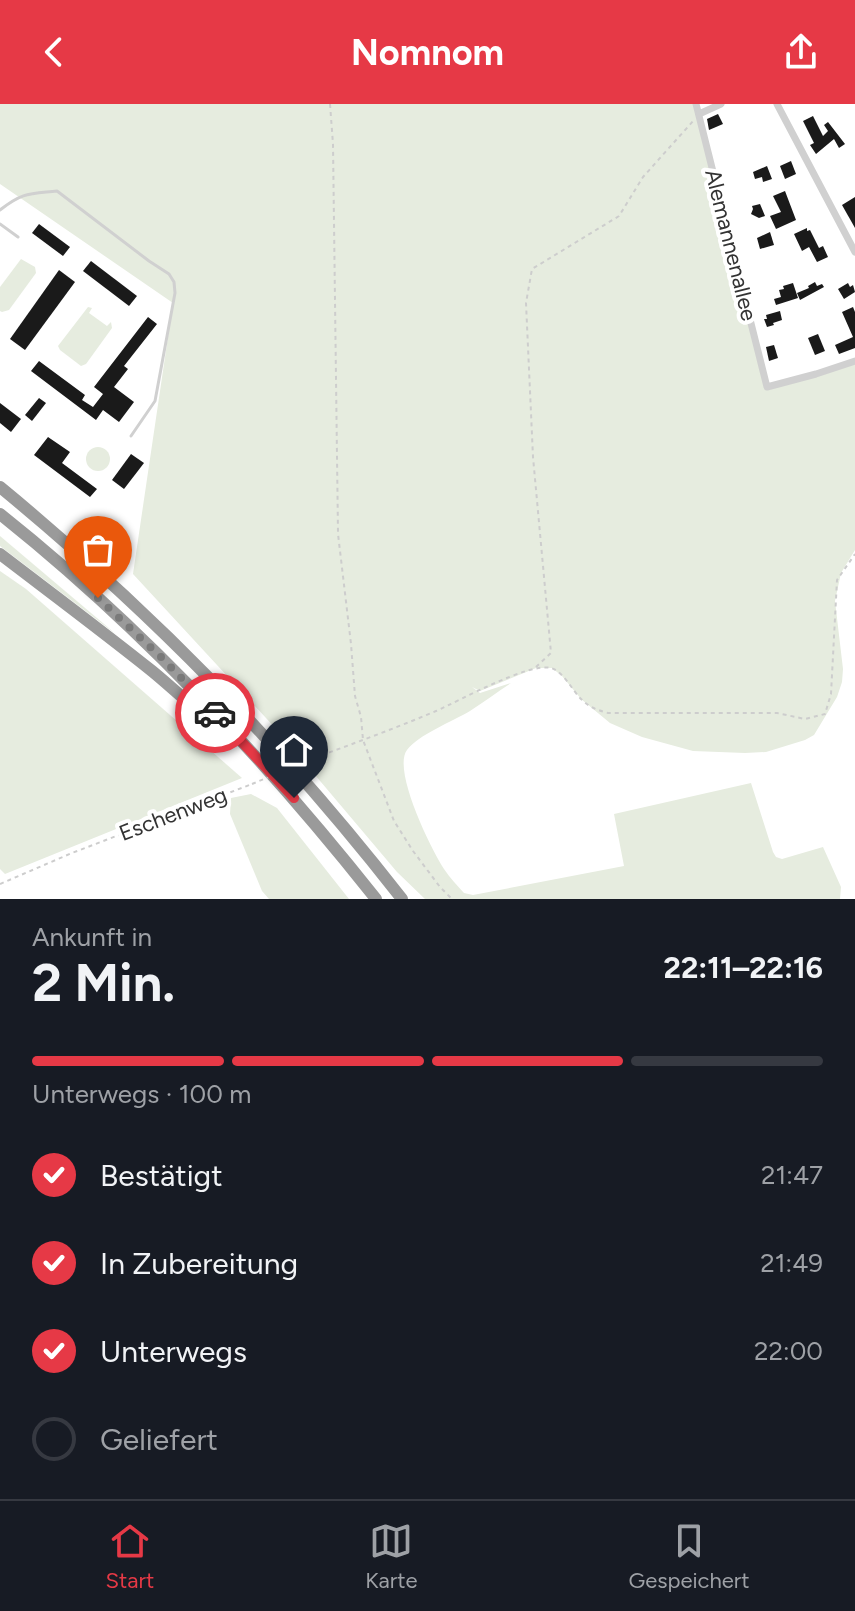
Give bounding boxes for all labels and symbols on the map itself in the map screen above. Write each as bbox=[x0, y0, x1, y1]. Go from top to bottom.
street label: Alemannenallee bbox=[699, 166, 763, 324]
pin bbox=[64, 516, 132, 598]
courier bbox=[175, 673, 255, 753]
pin bbox=[260, 716, 328, 798]
street label: Eschenweg bbox=[115, 781, 231, 847]

